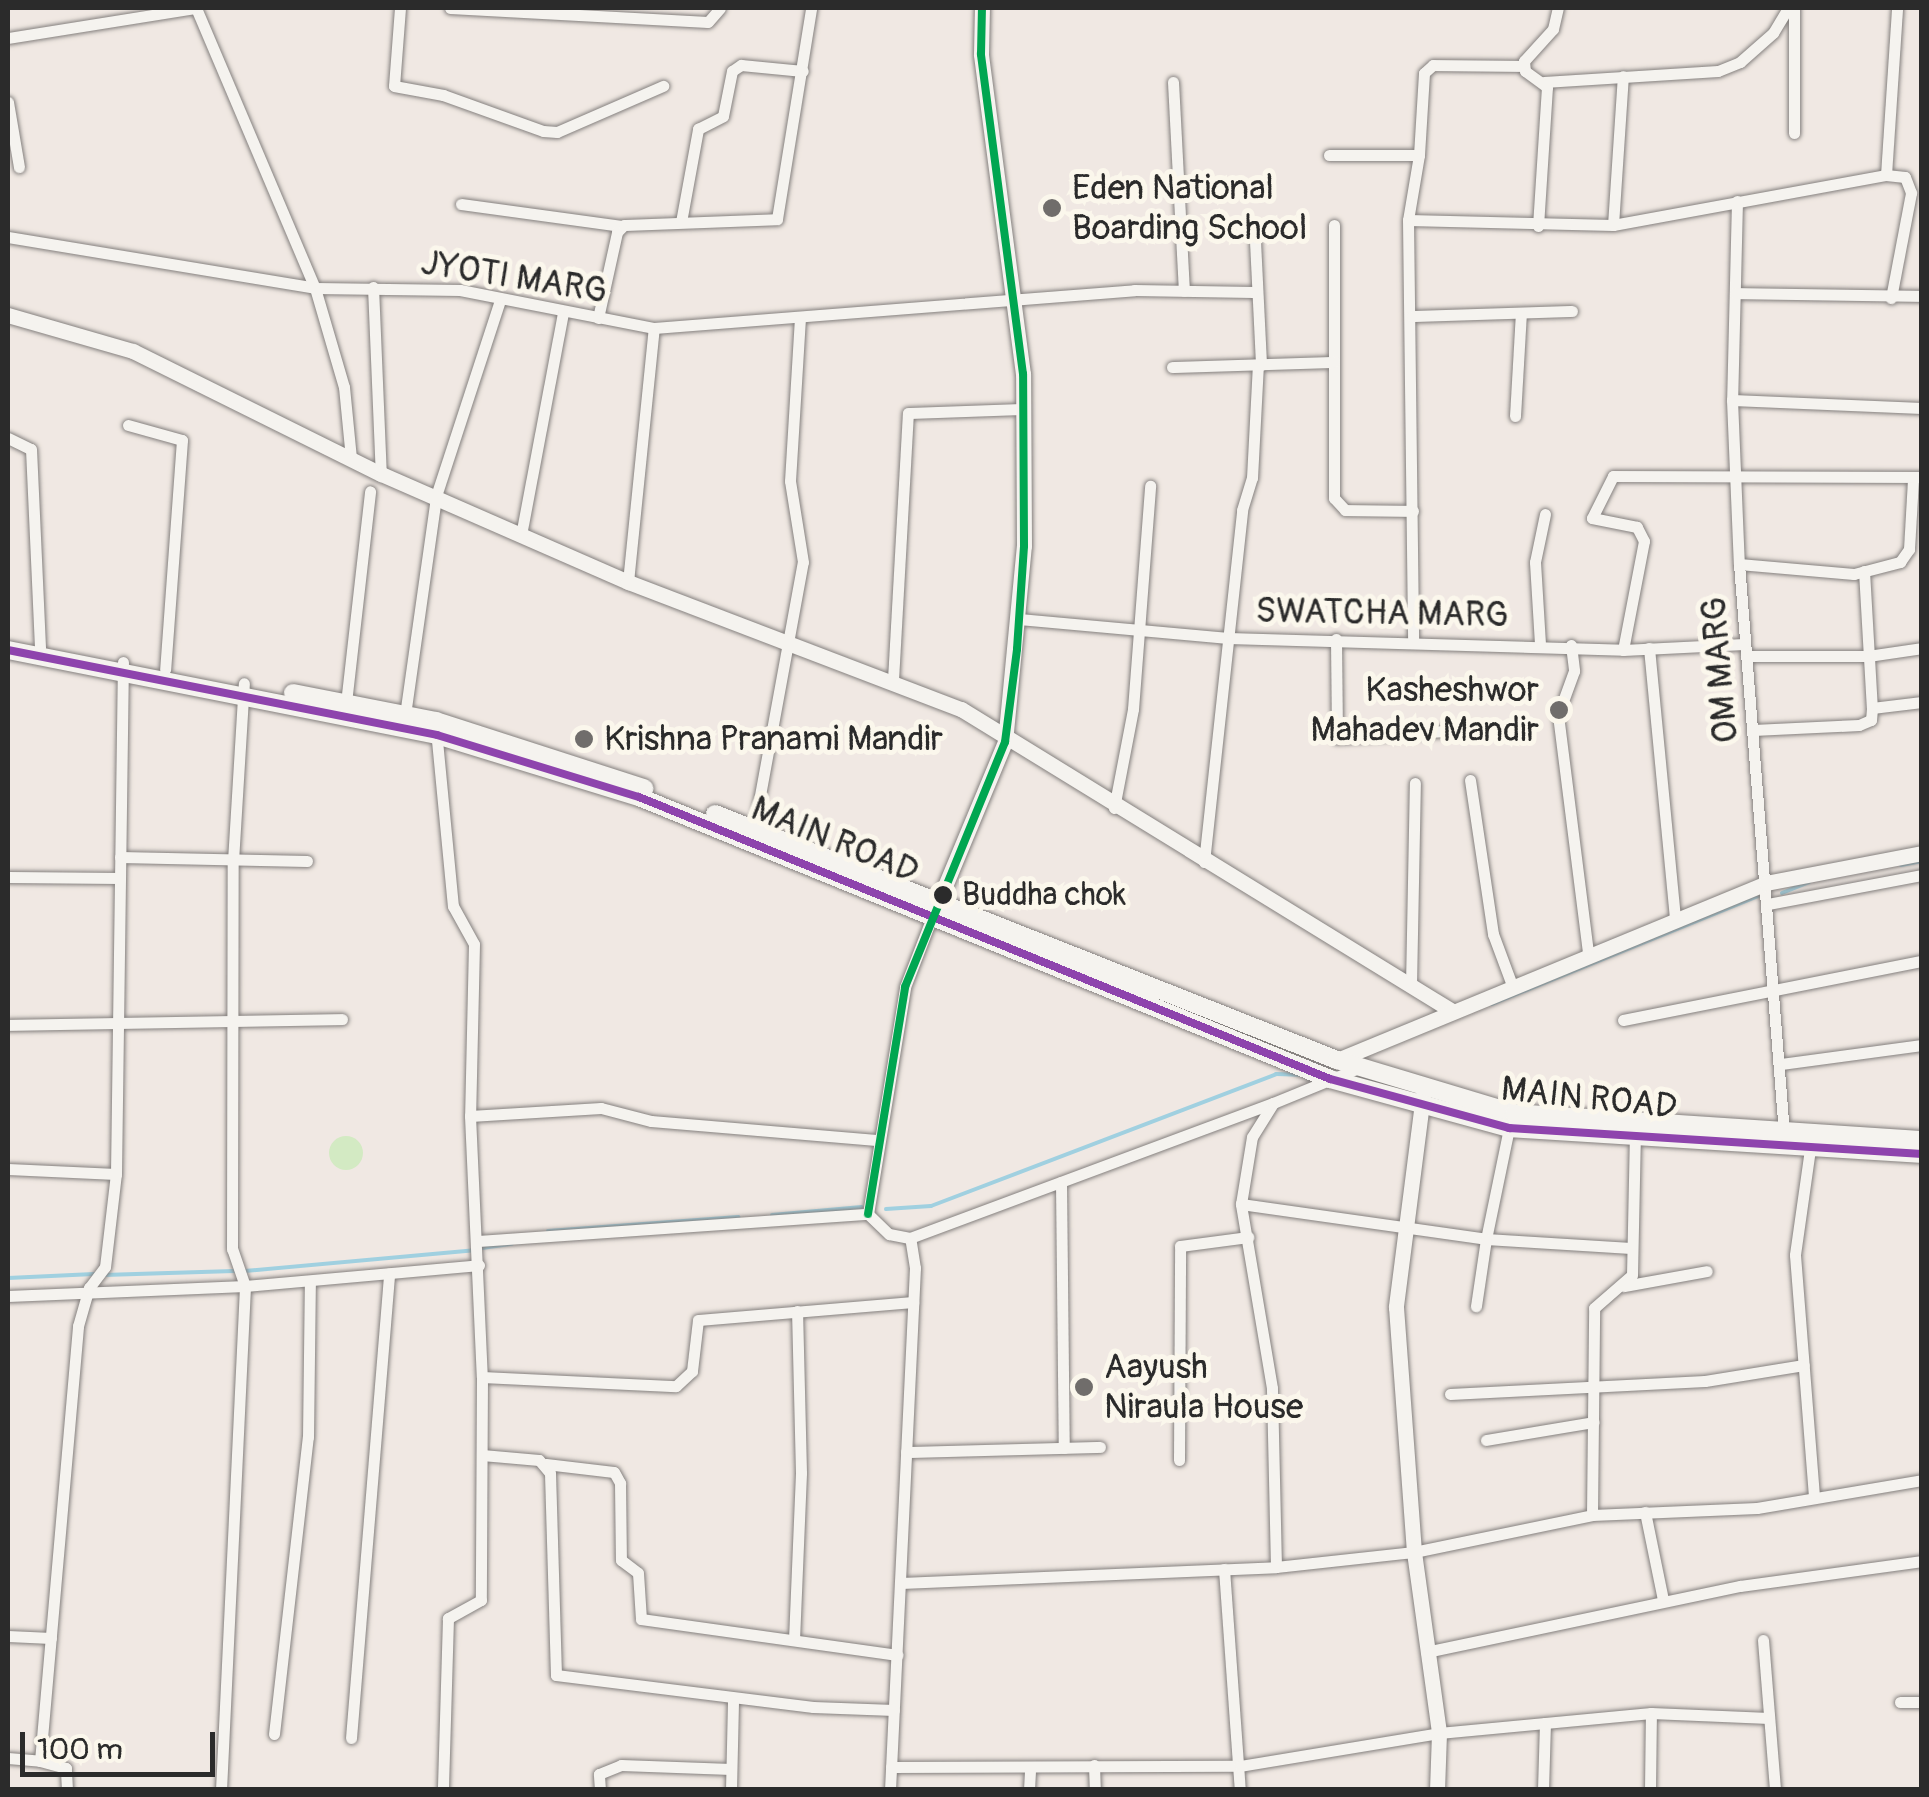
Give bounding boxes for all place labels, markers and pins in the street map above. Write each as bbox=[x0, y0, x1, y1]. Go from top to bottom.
place label: Eden National Boarding School bbox=[1072, 167, 1307, 249]
marker: Eden National Boarding School bbox=[1041, 197, 1063, 219]
place label: Kasheshwor Mahadev Mandir bbox=[1311, 669, 1539, 751]
marker: Kasheshwor Mahadev Mandir bbox=[1548, 699, 1570, 721]
place label: Krishna Pranami Mandir bbox=[604, 718, 943, 760]
marker: Krishna Pranami Mandir bbox=[573, 728, 595, 750]
place label: Buddha chok bbox=[962, 876, 1126, 914]
marker: Buddha chok bbox=[933, 885, 953, 905]
place label: Aayush Niraula House bbox=[1104, 1346, 1303, 1428]
marker: Aayush Niraula House bbox=[1073, 1376, 1095, 1398]

